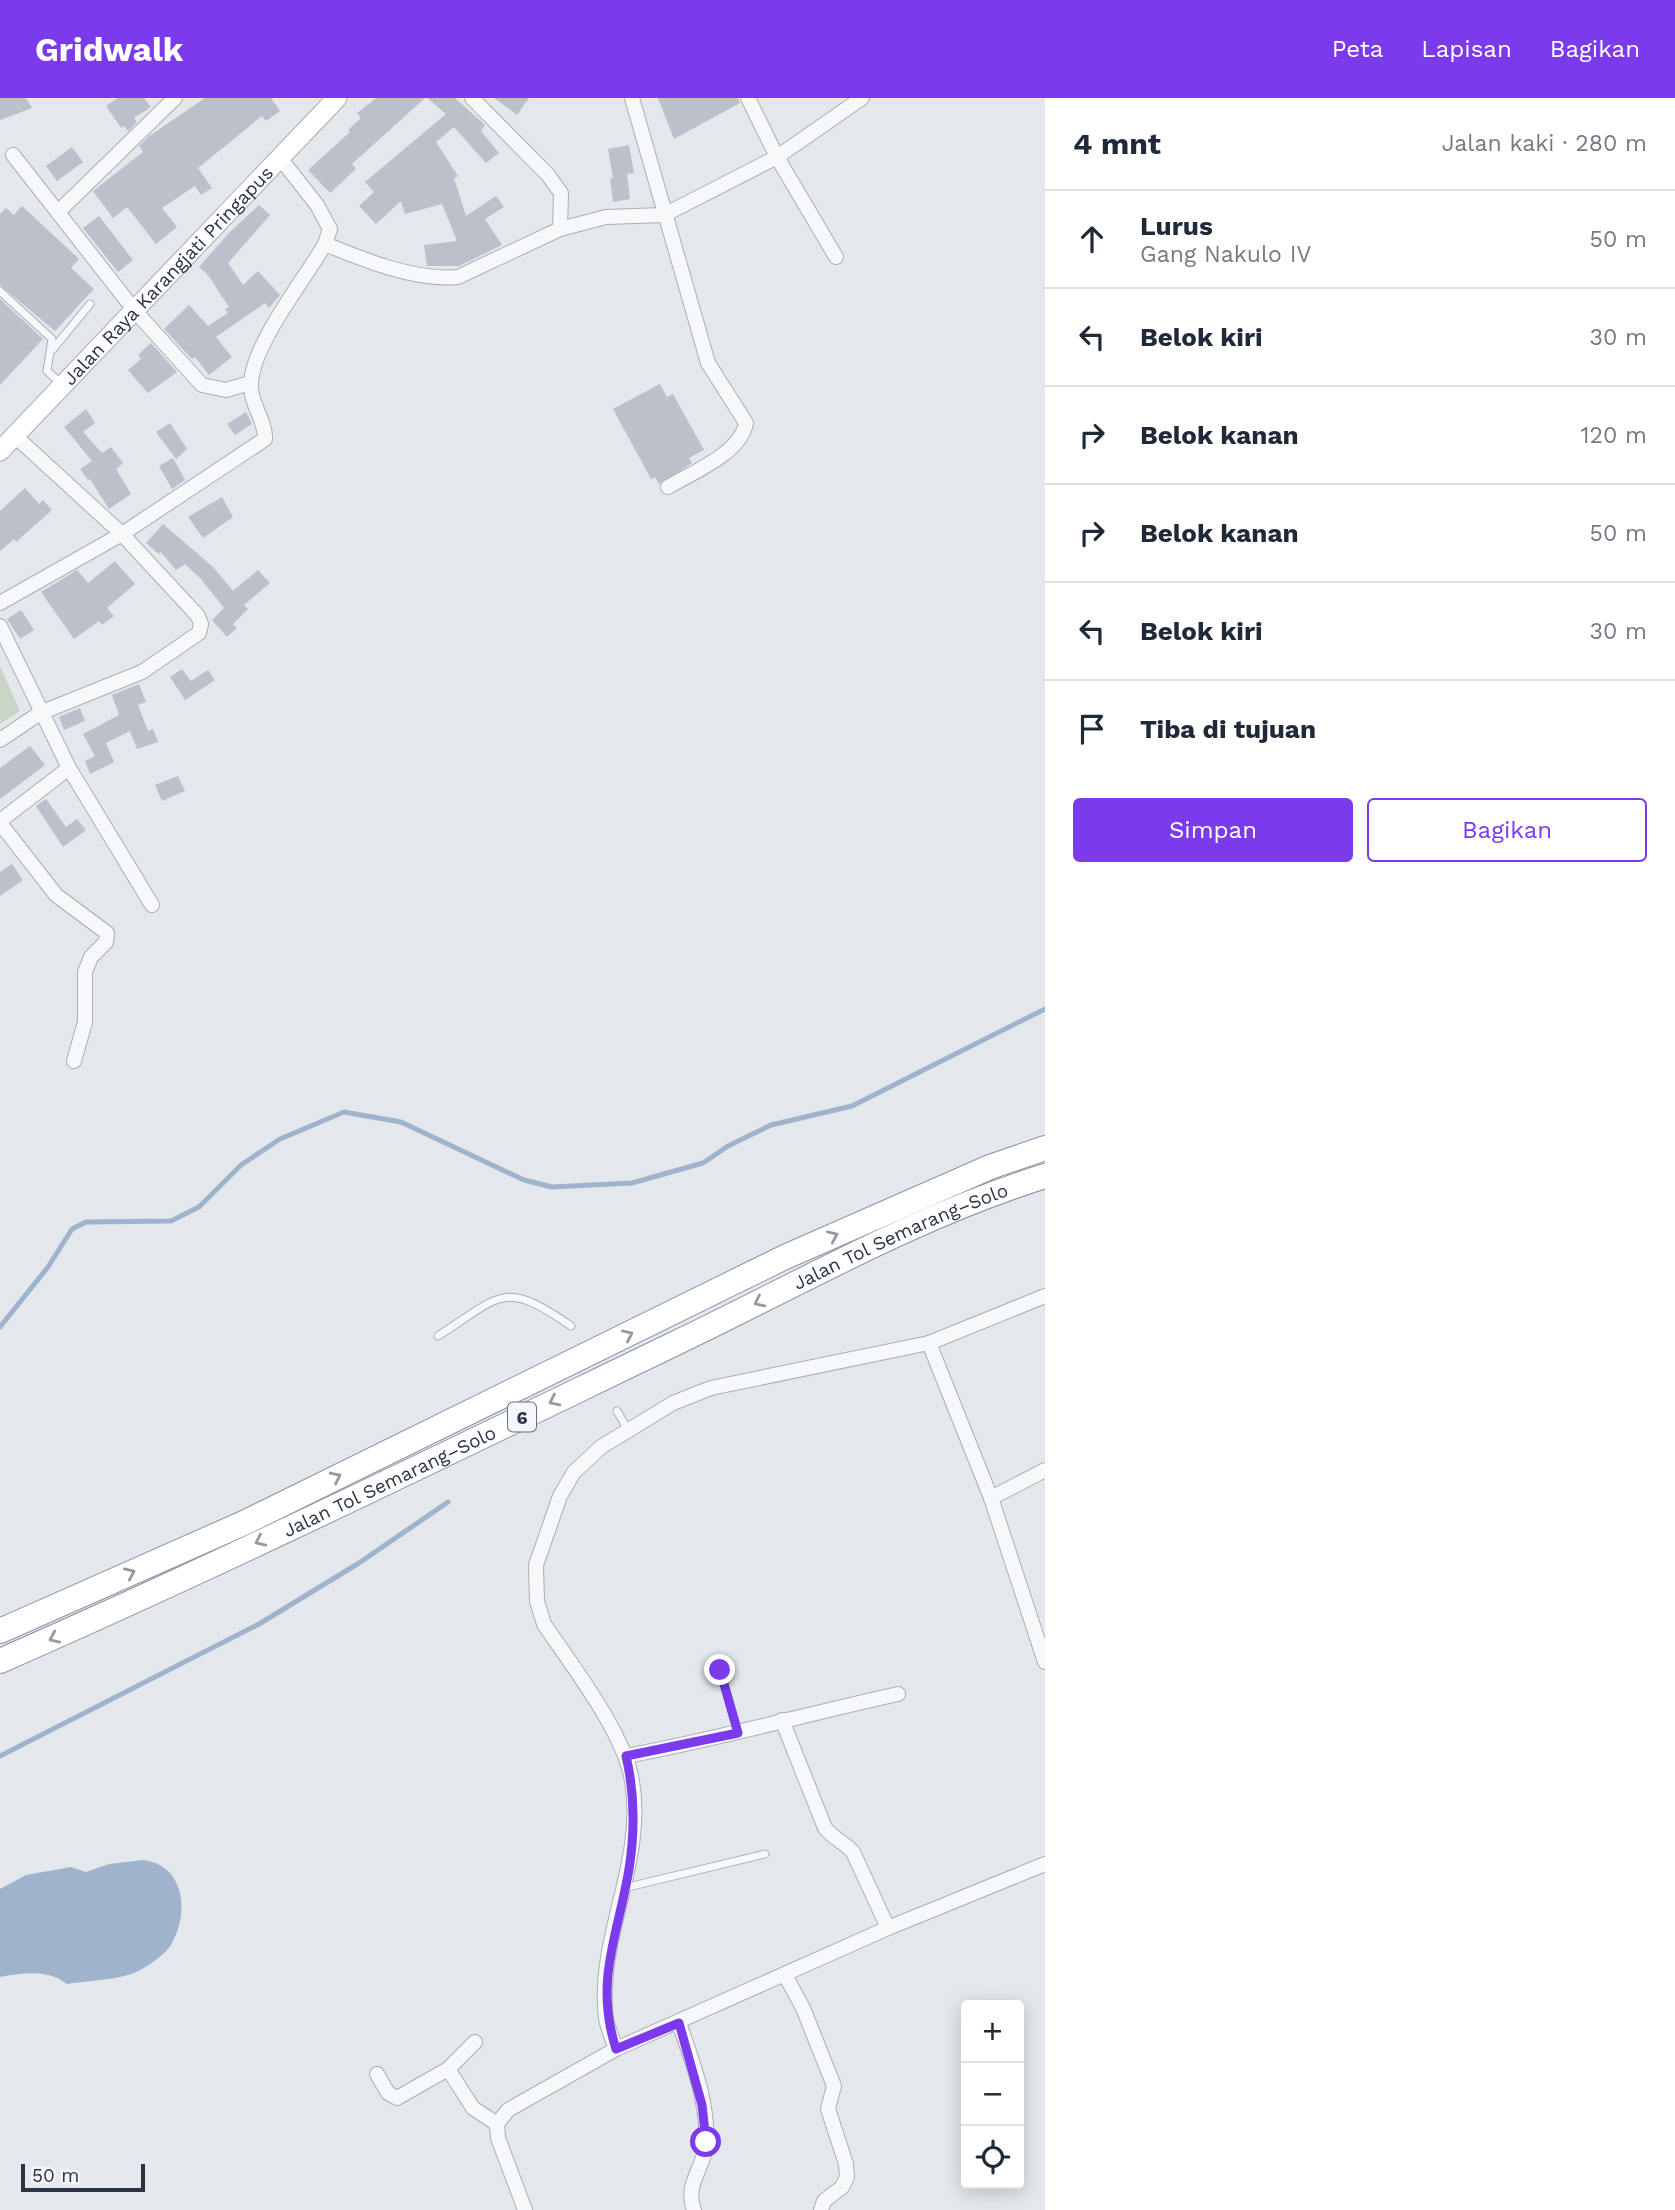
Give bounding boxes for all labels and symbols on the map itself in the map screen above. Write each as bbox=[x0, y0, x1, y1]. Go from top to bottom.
street label: Jalan Raya Karangjati Pringapus bbox=[58, 161, 278, 390]
street label: Jalan Tol Semarang–Solo bbox=[789, 1178, 1011, 1294]
one-way arrow bbox=[826, 1230, 838, 1244]
one-way arrow bbox=[754, 1294, 766, 1308]
one-way arrow bbox=[621, 1329, 633, 1343]
one-way arrow bbox=[549, 1393, 561, 1407]
road number: 6 bbox=[508, 1402, 536, 1432]
street label: Jalan Tol Semarang–Solo bbox=[279, 1420, 500, 1542]
one-way arrow bbox=[329, 1471, 341, 1485]
one-way arrow bbox=[255, 1533, 267, 1547]
one-way arrow bbox=[122, 1567, 135, 1581]
one-way arrow bbox=[49, 1630, 61, 1644]
route end bbox=[704, 1654, 735, 1685]
route start bbox=[690, 2126, 721, 2157]
scale bar bbox=[21, 2161, 145, 2193]

